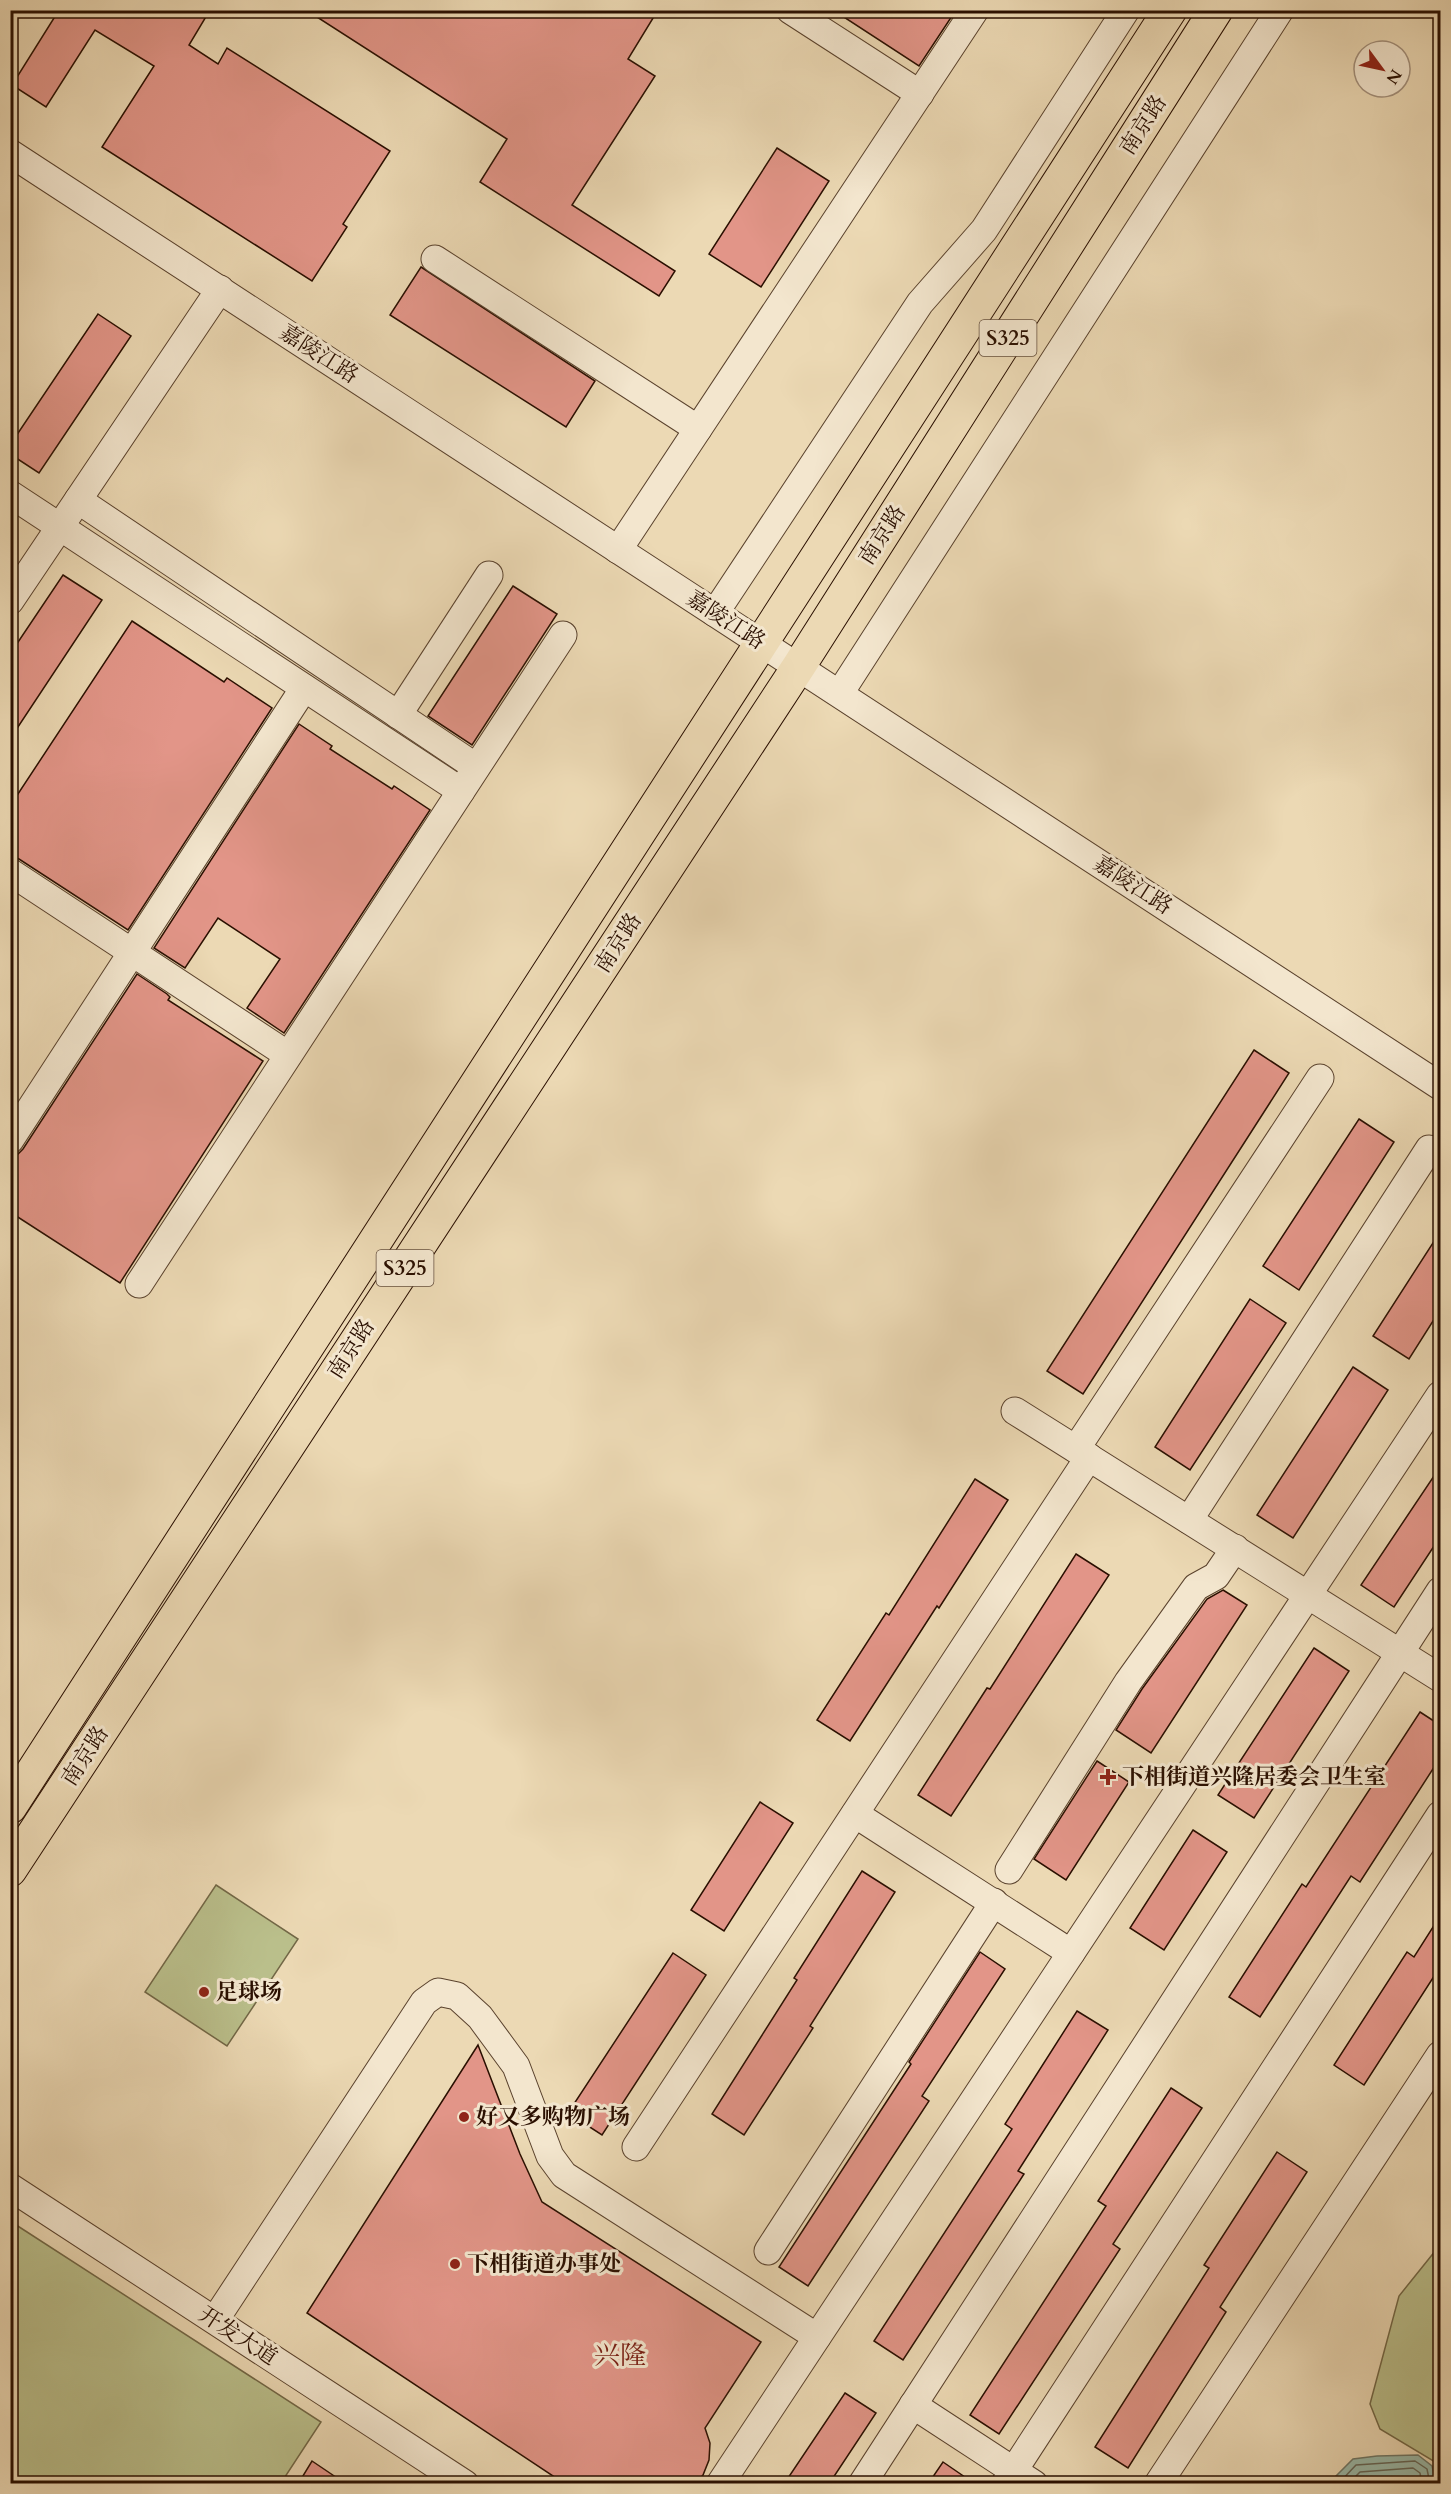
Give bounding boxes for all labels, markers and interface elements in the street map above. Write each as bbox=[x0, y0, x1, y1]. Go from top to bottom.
north arrow bbox=[1352, 39, 1412, 99]
text: N bbox=[1381, 65, 1407, 89]
street label: 南京路 bbox=[1112, 89, 1174, 161]
street label: 嘉陵江路 bbox=[274, 317, 364, 391]
road number: S325 bbox=[980, 320, 1036, 356]
street label: 南京路 bbox=[851, 499, 913, 571]
street label: 嘉陵江路 bbox=[681, 583, 771, 657]
street label: 嘉陵江路 bbox=[1088, 848, 1178, 922]
street label: 南京路 bbox=[587, 907, 649, 979]
road number: S325 bbox=[376, 1250, 434, 1286]
street label: 南京路 bbox=[320, 1313, 382, 1385]
street label: 南京路 bbox=[54, 1720, 116, 1792]
place label: 下相街道兴隆居委会卫生室 bbox=[1122, 1762, 1386, 1792]
marker: 下相街道兴隆居委会卫生室 bbox=[1099, 1768, 1117, 1786]
place label: 足球场 bbox=[216, 1977, 282, 2007]
marker: 足球场 bbox=[197, 1985, 211, 1999]
place label: 好又多购物广场 bbox=[476, 2102, 630, 2132]
marker: 好又多购物广场 bbox=[457, 2110, 471, 2124]
place label: 下相街道办事处 bbox=[467, 2249, 621, 2279]
marker: 下相街道办事处 bbox=[448, 2257, 462, 2271]
street label: 开发大道 bbox=[193, 2299, 283, 2373]
district label: 兴隆 bbox=[594, 2338, 646, 2373]

